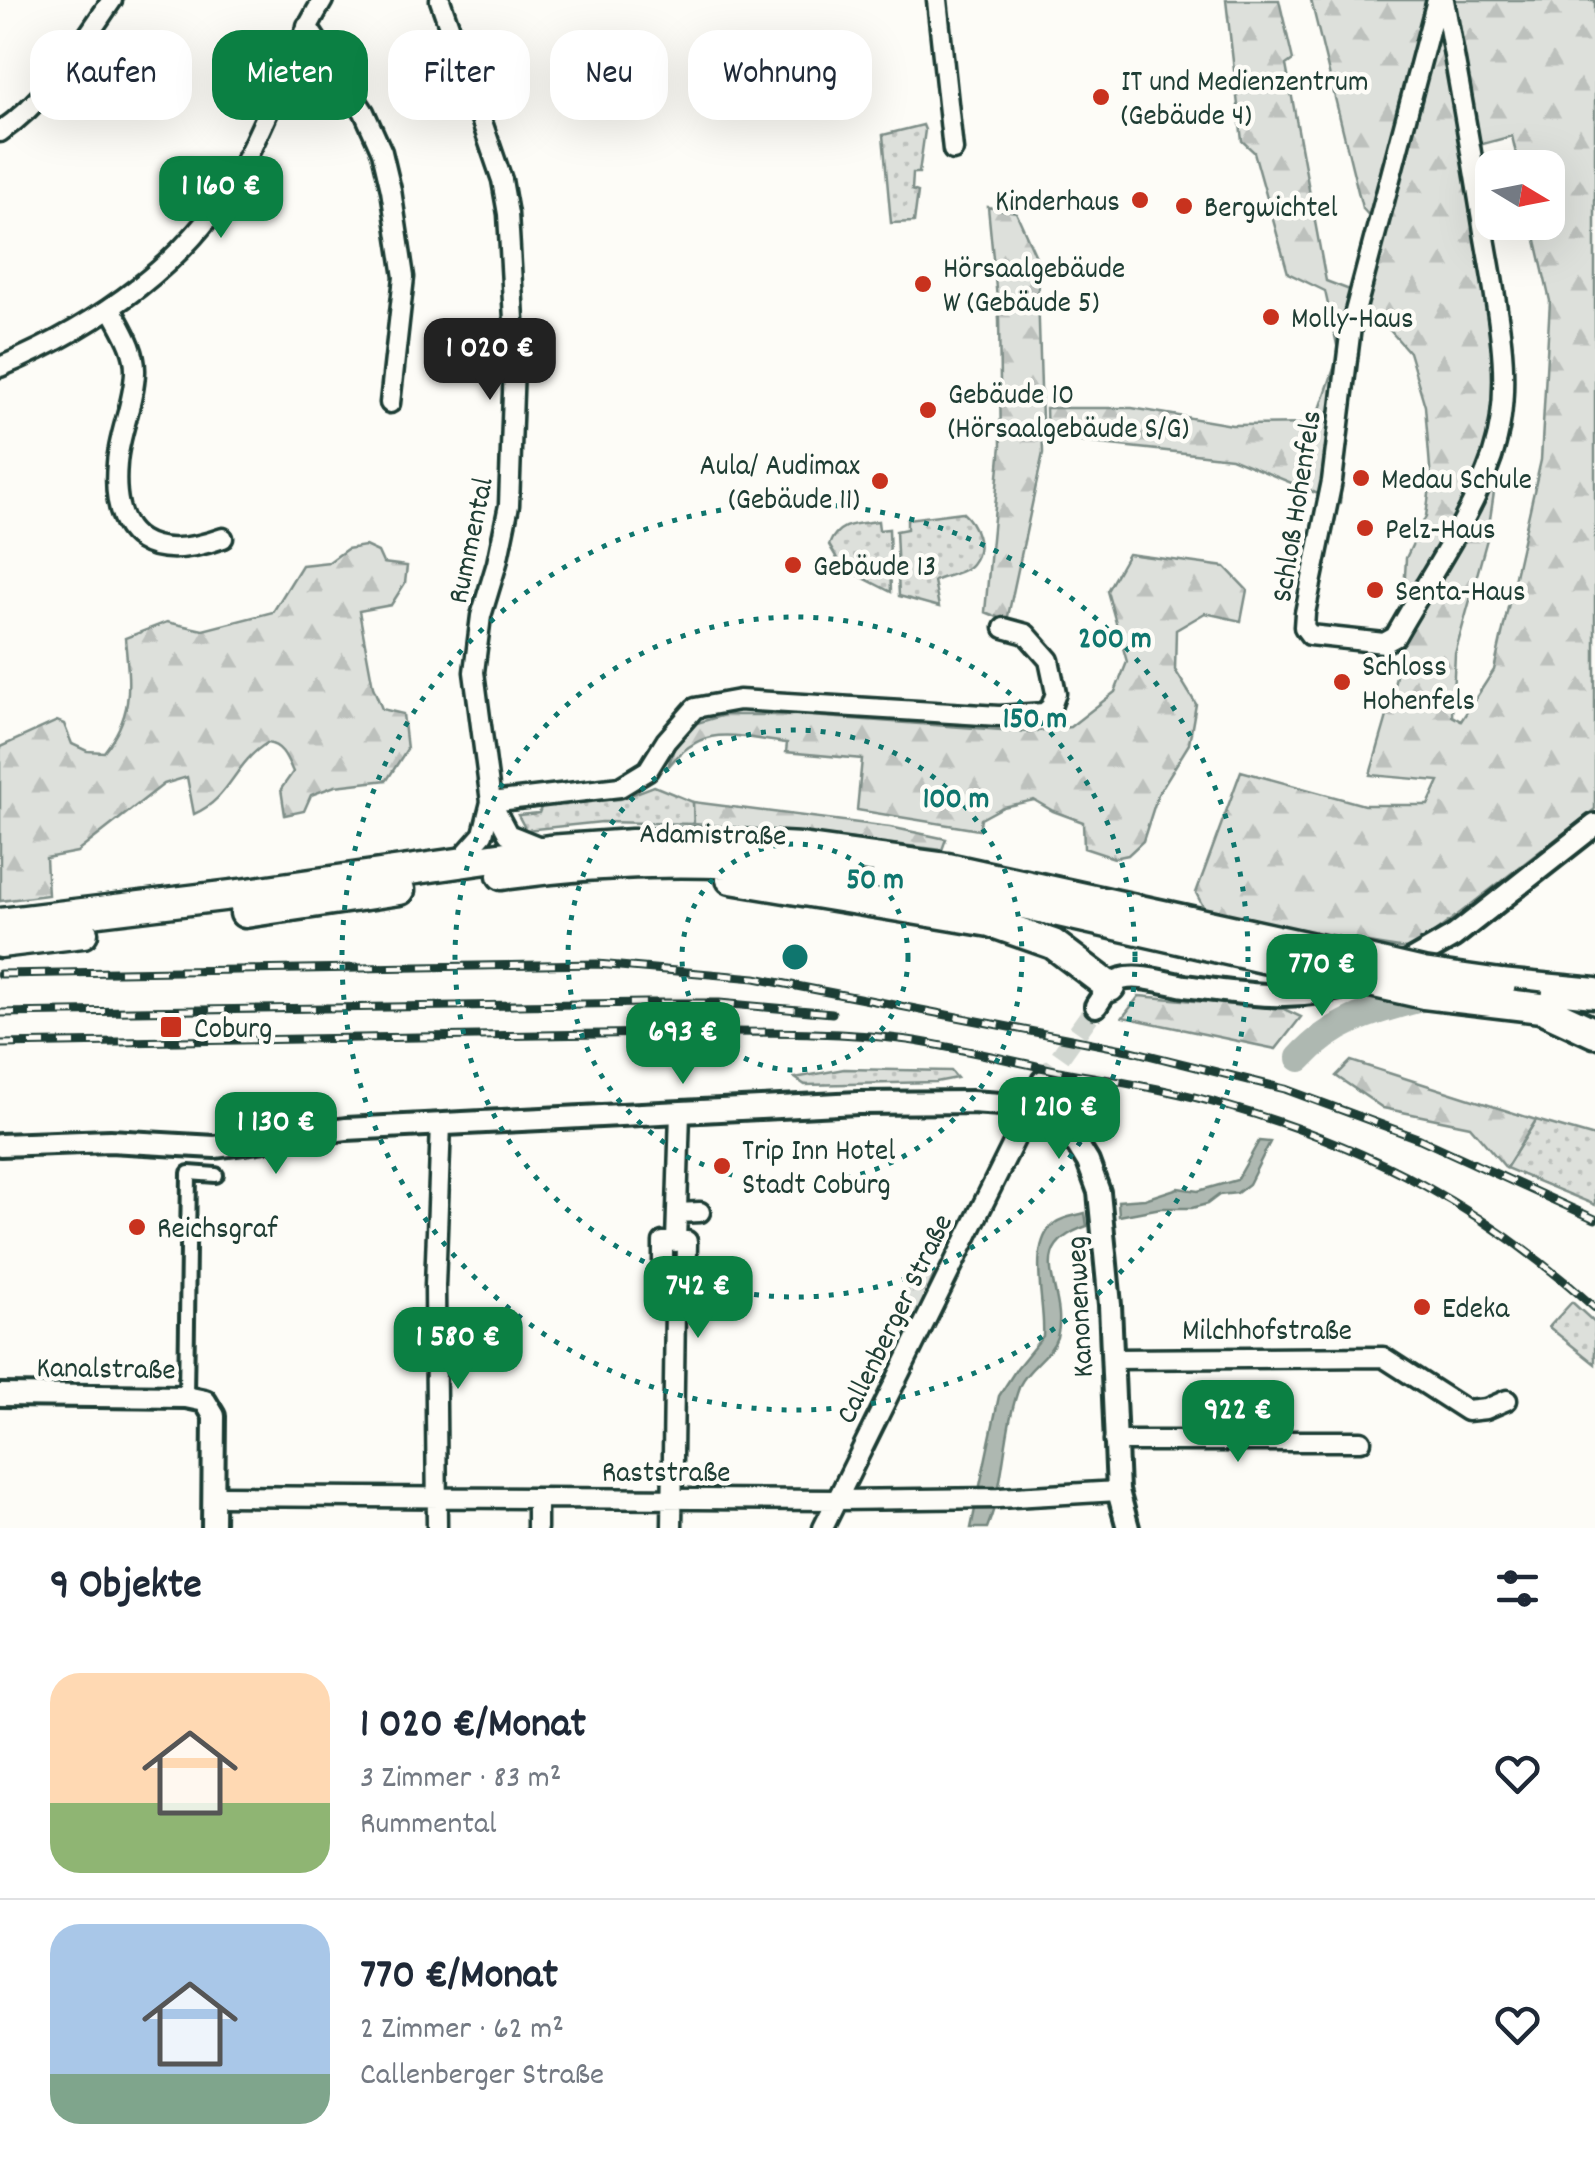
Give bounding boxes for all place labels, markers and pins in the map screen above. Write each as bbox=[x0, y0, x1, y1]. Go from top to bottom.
place label: IT und Medienzentrum (Gebäude 4) bbox=[1121, 63, 1369, 140]
marker: IT und Medienzentrum (Gebäude 4) bbox=[1090, 86, 1112, 108]
pin: 1 160 € bbox=[129, 156, 313, 241]
place label: Kinderhaus bbox=[995, 183, 1120, 226]
marker: Kinderhaus bbox=[1129, 189, 1151, 211]
place label: Bergwichtel bbox=[1204, 189, 1338, 232]
marker: Bergwichtel bbox=[1173, 195, 1195, 217]
place label: Hörsaalgebäude W (Gebäude 5) bbox=[943, 250, 1125, 327]
marker: Hörsaalgebäude W (Gebäude 5) bbox=[912, 273, 934, 295]
place label: Molly-Haus bbox=[1291, 300, 1414, 343]
marker: Molly-Haus bbox=[1260, 306, 1282, 328]
pin: 1 020 € bbox=[398, 318, 582, 403]
place label: Gebäude 10 (Hörsaalgebäude S/G) bbox=[948, 376, 1189, 453]
marker: Gebäude 10 (Hörsaalgebäude S/G) bbox=[917, 399, 939, 421]
place label: Aula/ Audimax (Gebäude 11) bbox=[699, 447, 860, 524]
place label: Medau Schule bbox=[1381, 461, 1532, 504]
marker: Medau Schule bbox=[1350, 467, 1372, 489]
marker: Aula/ Audimax (Gebäude 11) bbox=[869, 470, 891, 492]
place label: Pelz-Haus bbox=[1385, 511, 1496, 554]
marker: Pelz-Haus bbox=[1354, 517, 1376, 539]
place label: Gebäude 13 bbox=[813, 548, 936, 591]
marker: Gebäude 13 bbox=[782, 554, 804, 576]
place label: Senta-Haus bbox=[1395, 573, 1526, 616]
marker: Senta-Haus bbox=[1364, 579, 1386, 601]
place label: Schloss Hohenfels bbox=[1362, 648, 1475, 725]
marker: Schloss Hohenfels bbox=[1331, 671, 1353, 693]
pin: 770 € bbox=[1252, 934, 1392, 1019]
centre of rings bbox=[777, 939, 813, 975]
pin: 693 € bbox=[613, 1002, 753, 1087]
place label: Coburg bbox=[194, 1010, 272, 1053]
marker: Coburg bbox=[158, 1014, 184, 1040]
pin: 1 210 € bbox=[967, 1077, 1151, 1162]
pin: 1 130 € bbox=[184, 1092, 368, 1177]
place label: Trip Inn Hotel Stadt Coburg bbox=[742, 1132, 895, 1209]
marker: Trip Inn Hotel Stadt Coburg bbox=[711, 1155, 733, 1177]
place label: Reichsgraf bbox=[157, 1210, 279, 1253]
marker: Reichsgraf bbox=[126, 1216, 148, 1238]
pin: 742 € bbox=[628, 1256, 768, 1341]
place label: Edeka bbox=[1442, 1290, 1510, 1333]
marker: Edeka bbox=[1411, 1296, 1433, 1318]
pin: 1 580 € bbox=[366, 1307, 550, 1392]
pin: 922 € bbox=[1168, 1380, 1308, 1465]

